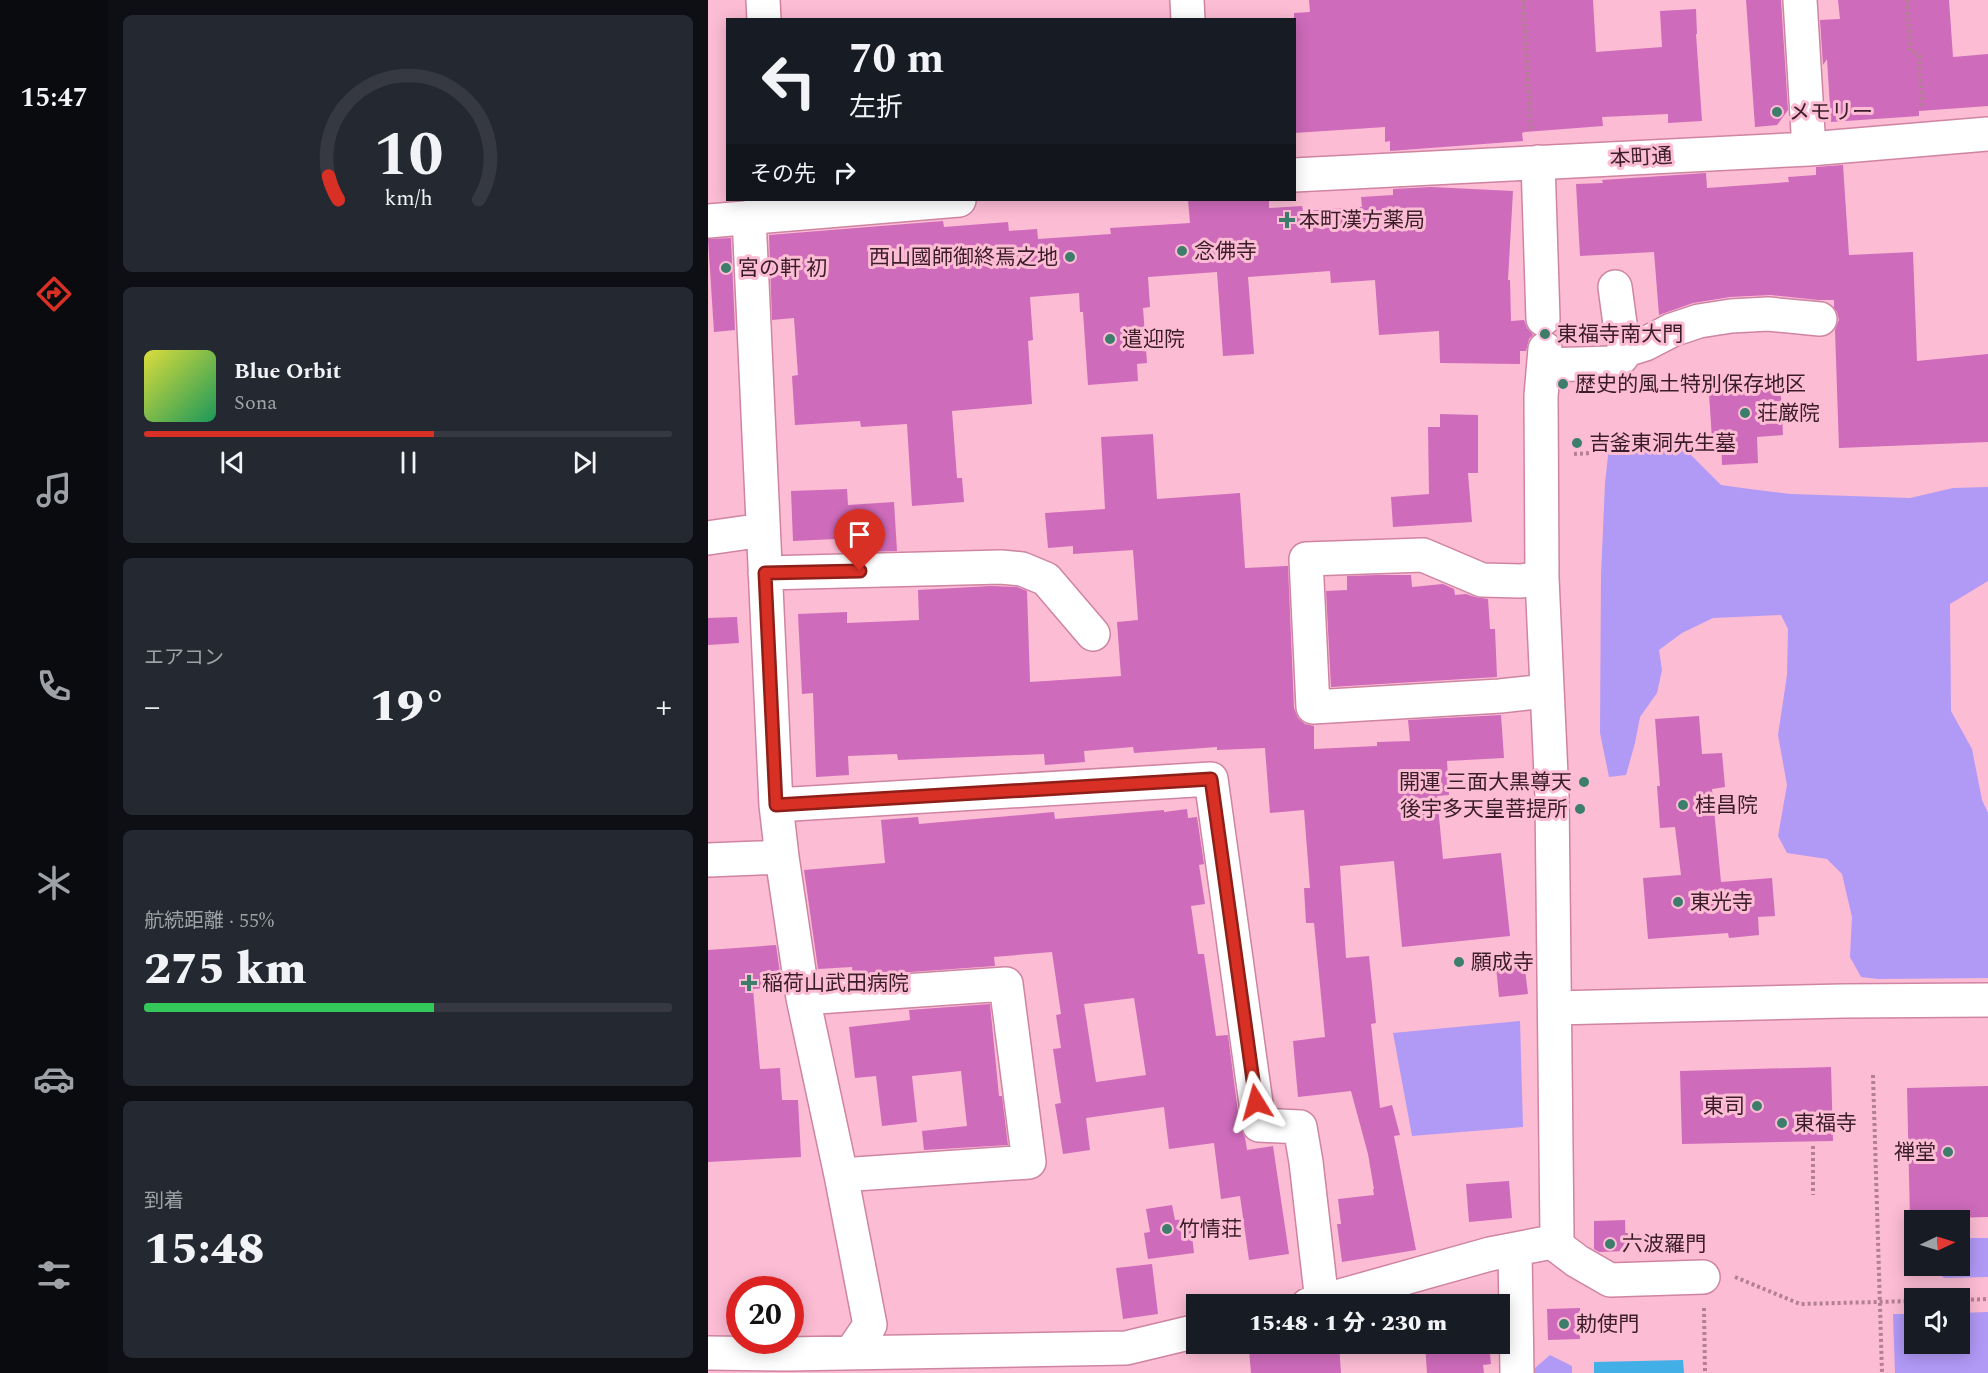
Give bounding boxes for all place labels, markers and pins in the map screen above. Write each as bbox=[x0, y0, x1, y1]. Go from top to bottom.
place label: メモリー bbox=[1789, 97, 1873, 129]
marker: メモリー bbox=[1770, 105, 1784, 119]
place label: 本町漢方薬局 bbox=[1299, 205, 1425, 237]
marker: 本町漢方薬局 bbox=[1280, 213, 1294, 227]
place label: 念佛寺 bbox=[1194, 236, 1257, 268]
place label: 西山國師御終焉之地 bbox=[869, 242, 1058, 274]
marker: 念佛寺 bbox=[1175, 244, 1189, 258]
marker: 西山國師御終焉之地 bbox=[1063, 250, 1077, 264]
place label: 宮の軒 初 bbox=[738, 253, 827, 285]
marker: 宮の軒 初 bbox=[719, 261, 733, 275]
place label: 東福寺南大門 bbox=[1557, 319, 1683, 351]
place label: 遣迎院 bbox=[1122, 324, 1185, 356]
marker: 東福寺南大門 bbox=[1538, 327, 1552, 341]
marker: 遣迎院 bbox=[1103, 332, 1117, 346]
place label: 歴史的風土特別保存地区 bbox=[1575, 369, 1806, 401]
marker: 歴史的風土特別保存地区 bbox=[1556, 377, 1570, 391]
place label: 荘厳院 bbox=[1757, 398, 1820, 430]
marker: 荘厳院 bbox=[1738, 406, 1752, 420]
place label: 吉釜東洞先生墓 bbox=[1589, 428, 1736, 460]
marker: 吉釜東洞先生墓 bbox=[1570, 436, 1584, 450]
pin bbox=[834, 509, 885, 571]
place label: 開運 三面大黒尊天 bbox=[1399, 767, 1572, 799]
marker: 開運 三面大黒尊天 bbox=[1577, 775, 1591, 789]
place label: 桂昌院 bbox=[1695, 790, 1758, 822]
place label: 後宇多天皇菩提所 bbox=[1400, 794, 1568, 826]
marker: 桂昌院 bbox=[1676, 798, 1690, 812]
marker: 後宇多天皇菩提所 bbox=[1573, 802, 1587, 816]
place label: 東光寺 bbox=[1690, 887, 1753, 919]
marker: 東光寺 bbox=[1671, 895, 1685, 909]
place label: 願成寺 bbox=[1471, 947, 1534, 979]
marker: 願成寺 bbox=[1452, 955, 1466, 969]
place label: 稲荷山武田病院 bbox=[762, 968, 909, 1000]
marker: 稲荷山武田病院 bbox=[740, 974, 758, 992]
place label: 東司 bbox=[1703, 1091, 1745, 1123]
marker: 東司 bbox=[1750, 1099, 1764, 1113]
place label: 東福寺 bbox=[1794, 1108, 1857, 1140]
marker: 東福寺 bbox=[1775, 1116, 1789, 1130]
place label: 禅堂 bbox=[1894, 1137, 1936, 1169]
marker: 禅堂 bbox=[1941, 1145, 1955, 1159]
place label: 竹情荘 bbox=[1179, 1214, 1242, 1246]
marker: 竹情荘 bbox=[1160, 1222, 1174, 1236]
place label: 六波羅門 bbox=[1622, 1229, 1706, 1261]
marker: 六波羅門 bbox=[1603, 1237, 1617, 1251]
place label: 勅使門 bbox=[1576, 1309, 1639, 1341]
marker: 勅使門 bbox=[1557, 1317, 1571, 1331]

